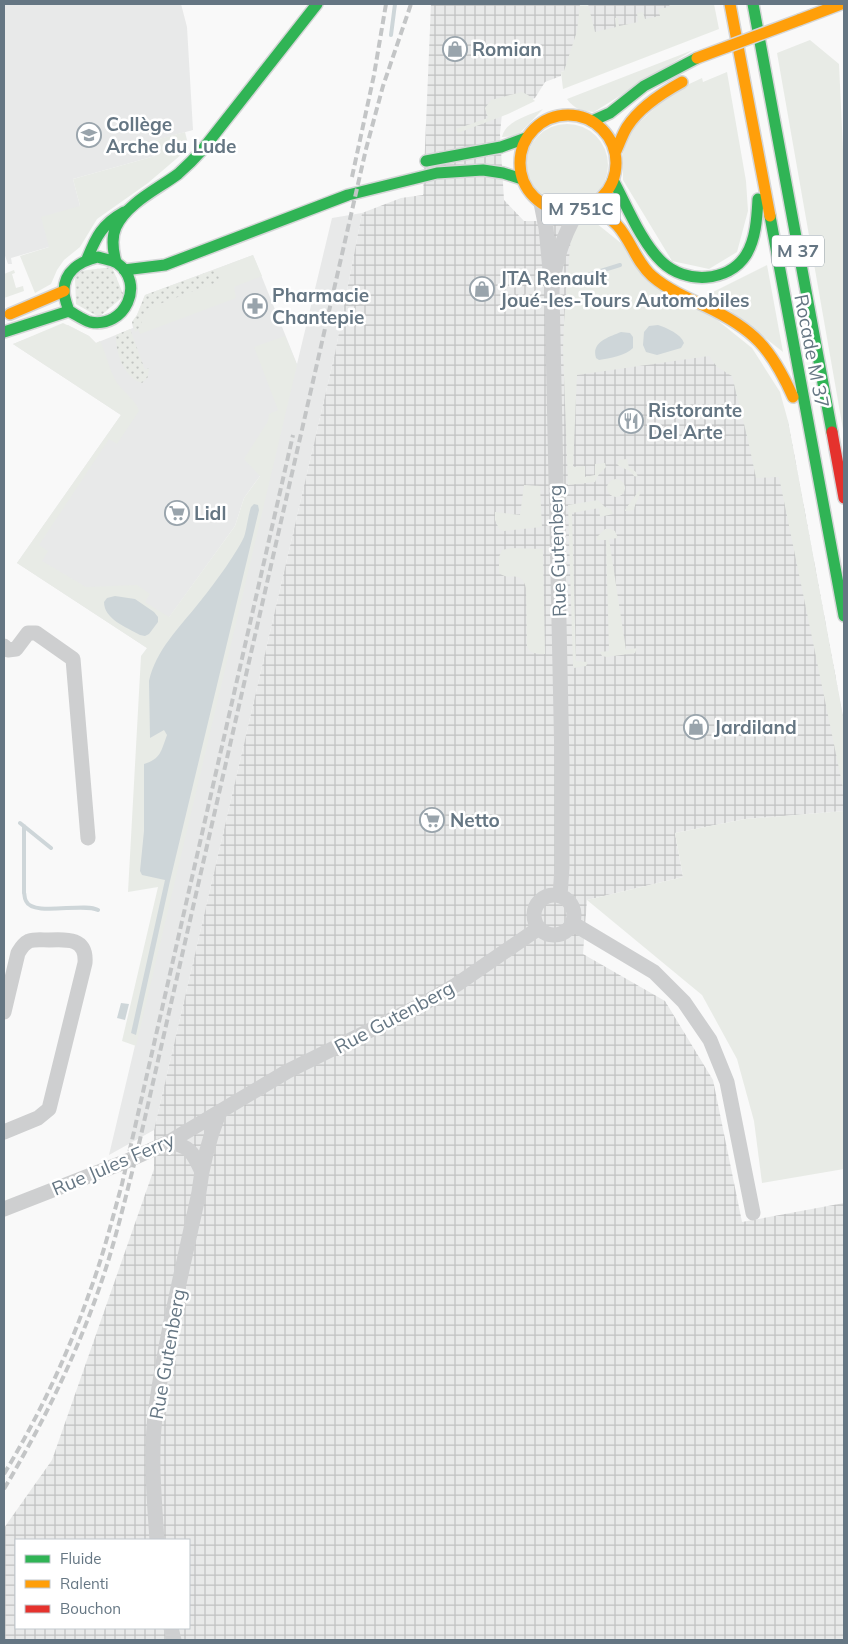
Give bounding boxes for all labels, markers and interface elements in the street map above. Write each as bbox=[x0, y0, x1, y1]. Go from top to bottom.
shop icon: Romian bbox=[442, 36, 468, 62]
place label: Romian bbox=[472, 37, 542, 61]
place label: Collège Arche du Lude bbox=[106, 112, 237, 158]
school or university icon: Collège Arche du Lude bbox=[76, 122, 102, 148]
road number: M 751C bbox=[542, 193, 620, 224]
road number: M 37 bbox=[772, 236, 824, 266]
place label: JTA Renault Joué-les-Tours Automobiles bbox=[500, 266, 750, 312]
shop icon: JTA Renault Joué-les-Tours Automobiles bbox=[469, 276, 495, 302]
place label: Pharmacie Chantepie bbox=[272, 283, 369, 329]
street label: Rocade M 37 bbox=[789, 292, 835, 410]
pharmacy icon: Pharmacie Chantepie bbox=[242, 293, 268, 319]
place label: Ristorante Del Arte bbox=[648, 398, 742, 444]
restaurant icon: Ristorante Del Arte bbox=[618, 408, 644, 434]
street label: Rue Gutenberg bbox=[543, 484, 571, 618]
supermarket icon: Lidl bbox=[164, 500, 190, 526]
place label: Lidl bbox=[194, 501, 226, 525]
shop icon: Jardiland bbox=[683, 714, 709, 740]
place label: Jardiland bbox=[714, 715, 797, 739]
supermarket icon: Netto bbox=[419, 807, 445, 833]
place label: Netto bbox=[450, 808, 500, 832]
street label: Rue Gutenberg bbox=[330, 975, 458, 1059]
street label: Rue Jules Ferry bbox=[48, 1127, 178, 1201]
street label: Rue Gutenberg bbox=[144, 1287, 190, 1421]
legend bbox=[15, 1539, 190, 1629]
text: Fluide bbox=[60, 1549, 101, 1568]
text: Ralenti bbox=[60, 1574, 109, 1593]
text: Bouchon bbox=[60, 1599, 121, 1618]

